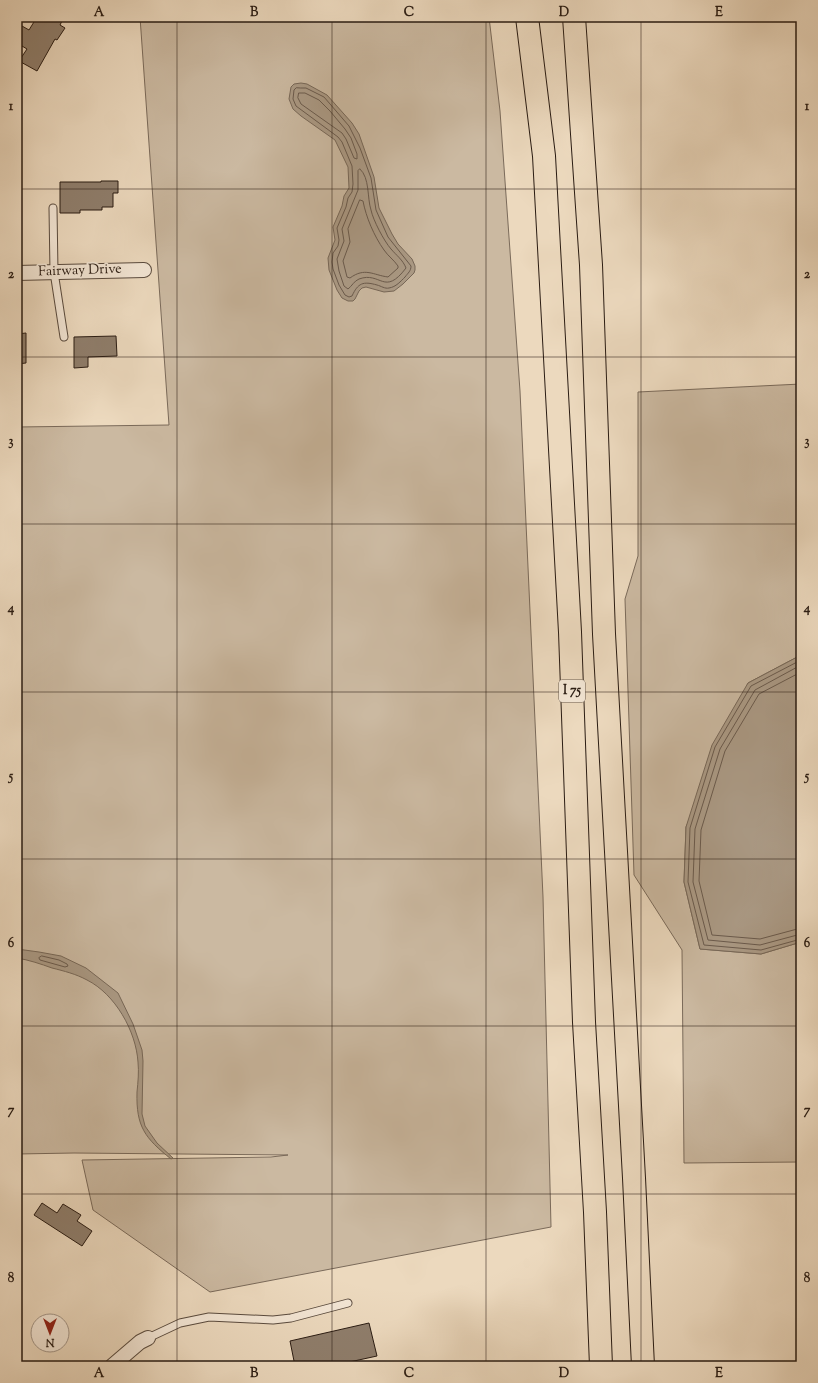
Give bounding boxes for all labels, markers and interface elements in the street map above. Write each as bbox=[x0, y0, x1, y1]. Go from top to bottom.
text: A bbox=[94, 4, 105, 22]
text: B bbox=[250, 4, 259, 22]
text: C bbox=[404, 4, 414, 22]
text: D bbox=[559, 4, 569, 22]
text: E bbox=[715, 4, 723, 22]
text: 1 bbox=[9, 98, 14, 116]
text: 1 bbox=[805, 98, 810, 116]
street label: Fairway Drive bbox=[38, 260, 122, 282]
text: 2 bbox=[8, 266, 15, 284]
text: 2 bbox=[804, 266, 811, 284]
text: 3 bbox=[8, 433, 14, 451]
text: 3 bbox=[804, 433, 810, 451]
text: 4 bbox=[7, 600, 15, 618]
text: 4 bbox=[803, 600, 811, 618]
road number: I 75 bbox=[559, 680, 585, 702]
text: 5 bbox=[8, 768, 14, 786]
text: 5 bbox=[804, 768, 810, 786]
text: 6 bbox=[8, 935, 15, 953]
text: 6 bbox=[804, 935, 811, 953]
text: 7 bbox=[8, 1102, 15, 1120]
text: 7 bbox=[804, 1102, 811, 1120]
text: 8 bbox=[8, 1270, 15, 1288]
text: 8 bbox=[804, 1270, 811, 1288]
north arrow bbox=[30, 1313, 70, 1353]
text: N bbox=[45, 1334, 55, 1350]
text: A bbox=[94, 1365, 105, 1383]
text: B bbox=[250, 1365, 259, 1383]
text: C bbox=[404, 1365, 414, 1383]
text: D bbox=[559, 1365, 569, 1383]
text: E bbox=[715, 1365, 723, 1383]

